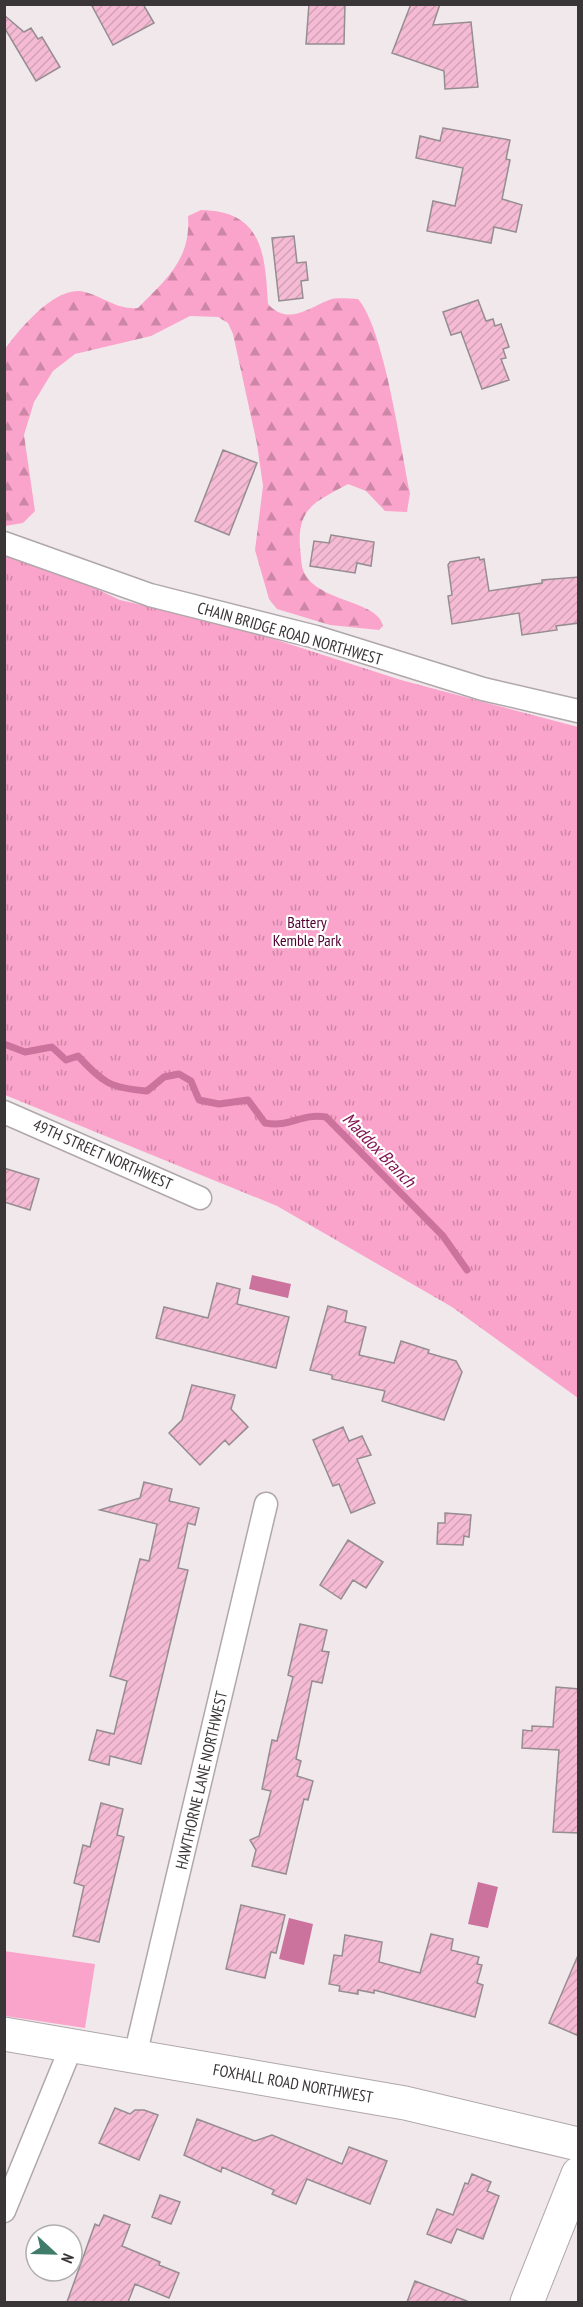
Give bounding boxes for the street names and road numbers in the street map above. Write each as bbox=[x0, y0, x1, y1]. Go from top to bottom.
street label: CHAIN BRIDGE ROAD NORTHWEST bbox=[195, 597, 385, 669]
street label: 49TH STREET NORTHWEST bbox=[30, 1114, 176, 1194]
street label: HAWTHORNE LANE NORTHWEST bbox=[171, 1689, 231, 1871]
street label: FOXHALL ROAD NORTHWEST bbox=[211, 2059, 375, 2107]

